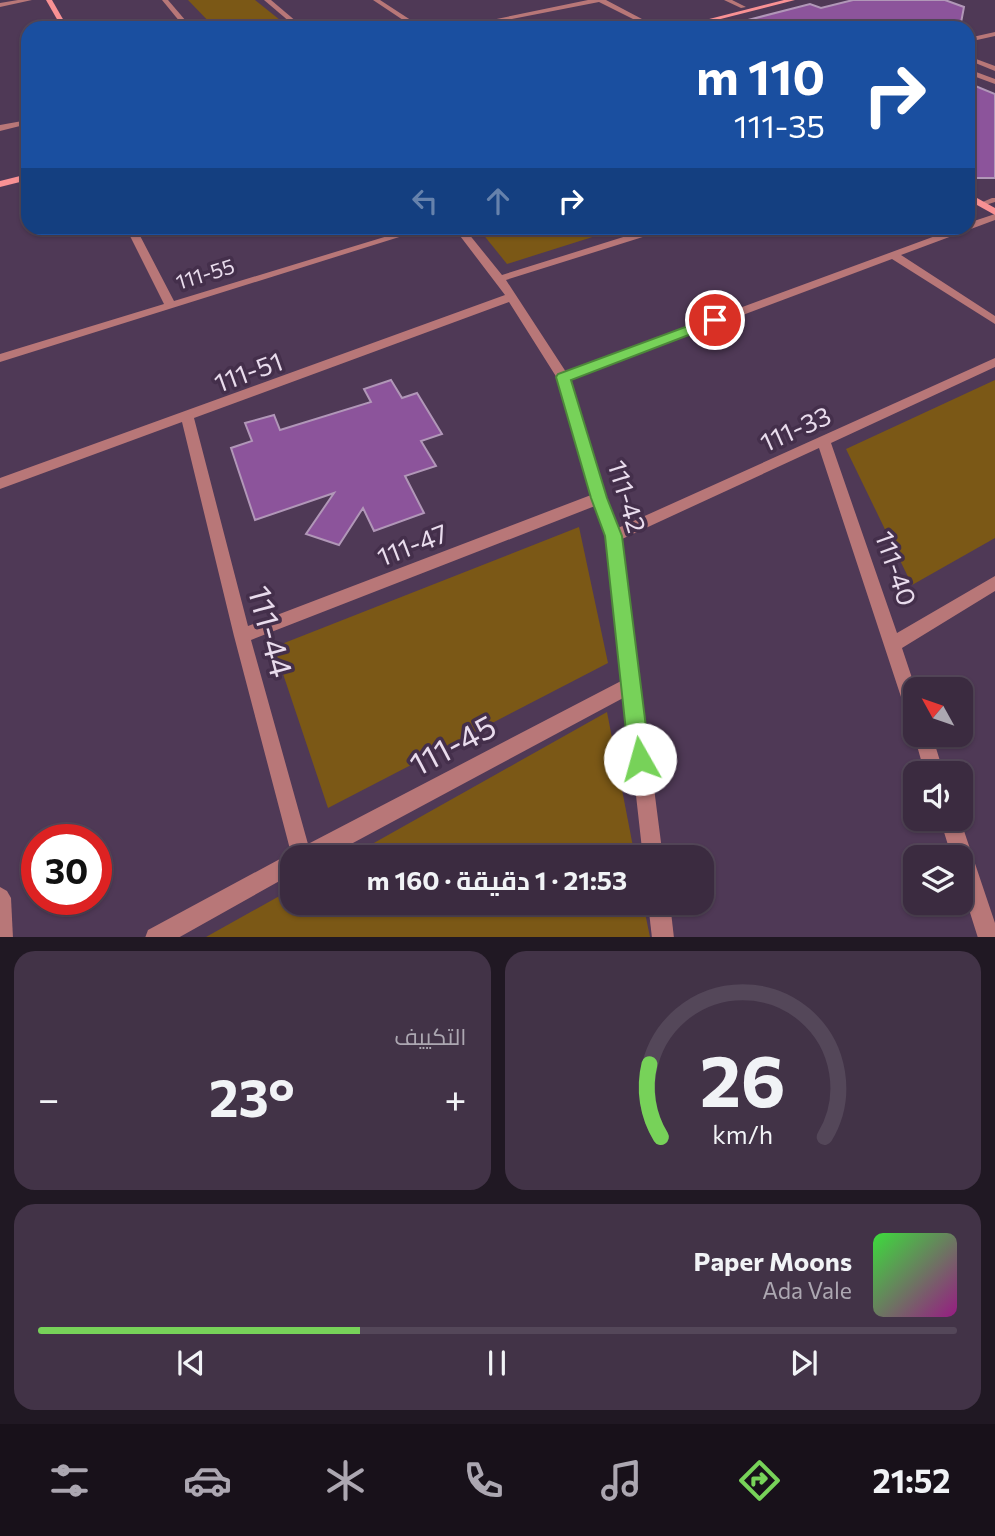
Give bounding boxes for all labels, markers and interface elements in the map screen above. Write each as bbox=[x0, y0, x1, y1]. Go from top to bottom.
text: 110 m bbox=[696, 45, 825, 105]
icon: right bbox=[849, 49, 940, 140]
text: 111-35 bbox=[734, 105, 825, 145]
icon: left bbox=[406, 182, 444, 220]
icon: ahead bbox=[479, 182, 517, 220]
icon: right bbox=[552, 182, 590, 220]
street label: 111-55 bbox=[173, 252, 237, 294]
pin bbox=[685, 290, 745, 350]
icon: arrive bbox=[696, 301, 734, 339]
street label: 111-51 bbox=[210, 344, 286, 398]
street label: 111-33 bbox=[755, 399, 835, 457]
street label: 111-42 bbox=[602, 456, 654, 536]
street label: 111-47 bbox=[372, 516, 452, 572]
street label: 111-40 bbox=[870, 527, 924, 609]
street label: 111-44 bbox=[241, 581, 303, 681]
north arrow bbox=[903, 677, 973, 747]
map controls bbox=[903, 677, 973, 915]
street label: 111-45 bbox=[402, 705, 502, 783]
position arrow bbox=[603, 722, 677, 796]
button: sound bbox=[903, 761, 973, 831]
speed limit sign: 30 bbox=[21, 824, 112, 915]
button: layers bbox=[903, 845, 973, 915]
text: 21:53 · 1 دقيقة · 160 m bbox=[367, 864, 627, 895]
text: التكييف bbox=[394, 1022, 467, 1050]
text: 26 bbox=[700, 1033, 786, 1122]
text: 23° bbox=[209, 1064, 295, 1128]
text: − bbox=[38, 1074, 60, 1121]
text: + bbox=[444, 1074, 467, 1121]
text: km/h bbox=[712, 1118, 773, 1148]
text: Paper Moons bbox=[694, 1245, 852, 1276]
text: Ada Vale bbox=[762, 1276, 852, 1304]
icon: previous bbox=[172, 1344, 210, 1382]
icon: pause bbox=[478, 1344, 516, 1382]
icon: next bbox=[785, 1344, 823, 1382]
icon: filters bbox=[45, 1456, 94, 1505]
icon: car bbox=[183, 1456, 232, 1505]
icon: climate bbox=[321, 1456, 370, 1505]
icon: phone bbox=[459, 1456, 508, 1505]
icon: music bbox=[597, 1456, 646, 1505]
icon: directions bbox=[735, 1456, 784, 1505]
text: 21:52 bbox=[872, 1460, 951, 1500]

